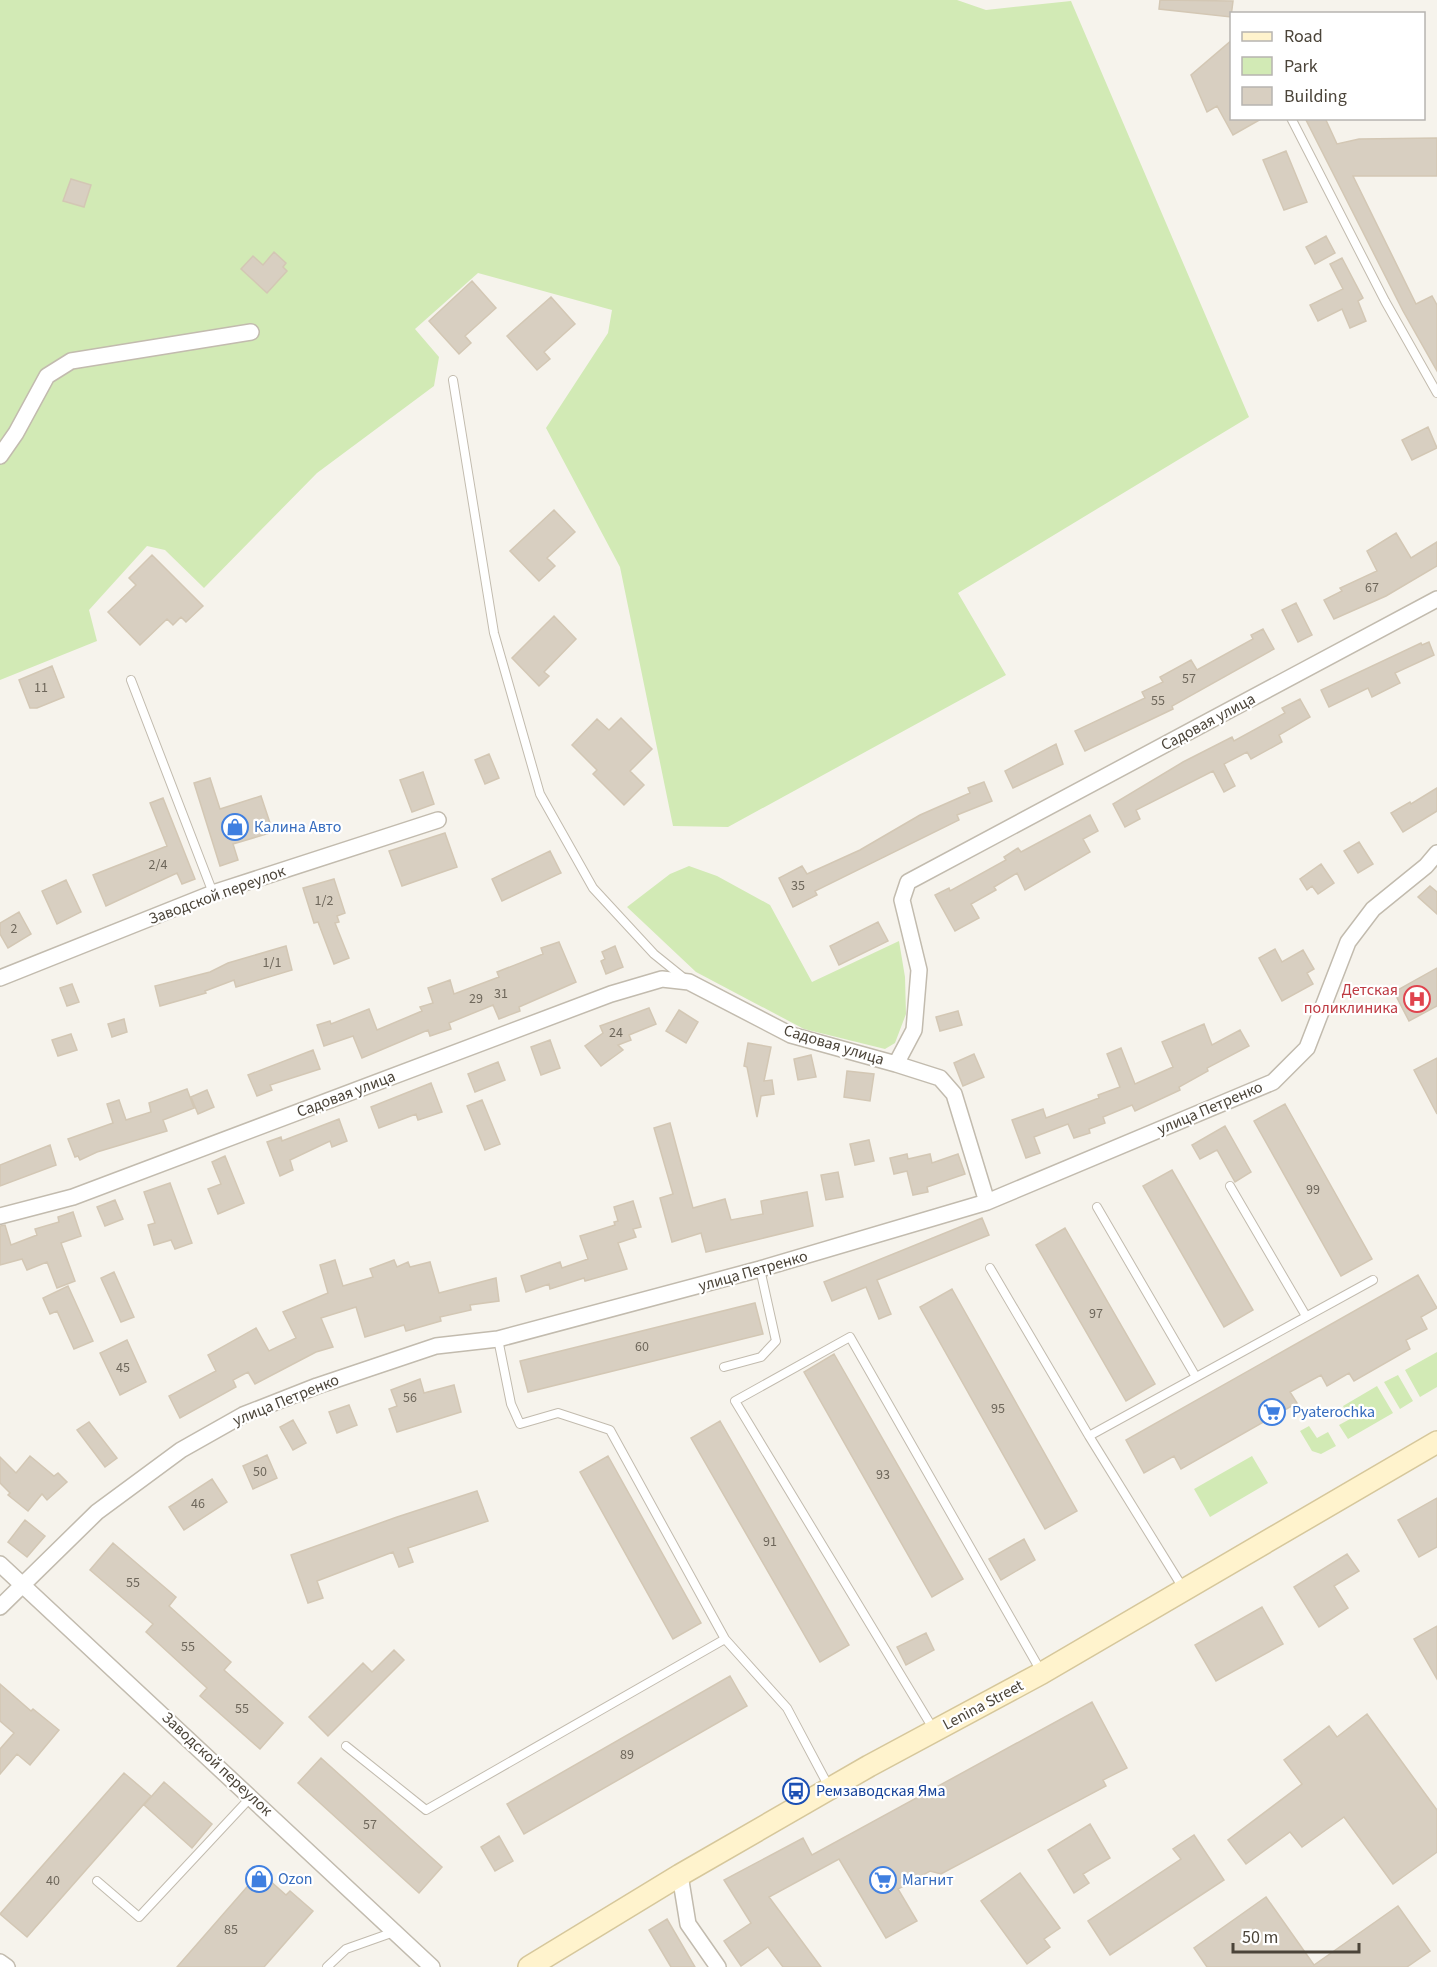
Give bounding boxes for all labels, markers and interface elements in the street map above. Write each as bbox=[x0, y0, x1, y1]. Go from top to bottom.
legend bbox=[1230, 12, 1425, 120]
text: Road bbox=[1284, 24, 1323, 49]
text: Park bbox=[1284, 54, 1318, 79]
text: Building bbox=[1284, 84, 1347, 109]
house number: 67 bbox=[1365, 578, 1379, 598]
house number: 57 bbox=[1182, 669, 1196, 689]
house number: 11 bbox=[34, 678, 48, 698]
street label: Садовая улица bbox=[1157, 688, 1259, 756]
house number: 55 bbox=[1151, 691, 1165, 711]
shop icon: Калина Авто bbox=[220, 812, 250, 842]
place label: Калина Авто bbox=[254, 816, 341, 838]
house number: 2/4 bbox=[149, 855, 167, 875]
street label: Заводской переулок bbox=[145, 860, 289, 930]
house number: 35 bbox=[791, 876, 805, 896]
house number: 1/2 bbox=[315, 891, 333, 911]
house number: 2 bbox=[11, 919, 18, 939]
house number: 1/1 bbox=[263, 953, 281, 973]
place label: Детская поликлиника bbox=[1304, 979, 1398, 1019]
house number: 31 bbox=[494, 984, 508, 1004]
hospital icon: Детская поликлиника bbox=[1402, 984, 1432, 1014]
house number: 29 bbox=[469, 989, 483, 1009]
street label: Садовая улица bbox=[781, 1019, 887, 1071]
house number: 24 bbox=[609, 1023, 623, 1043]
street label: Садовая улица bbox=[294, 1065, 398, 1123]
street label: улица Петренко bbox=[1154, 1076, 1266, 1140]
house number: 99 bbox=[1306, 1180, 1320, 1200]
street label: улица Петренко bbox=[696, 1245, 810, 1297]
house number: 97 bbox=[1089, 1304, 1103, 1324]
house number: 60 bbox=[635, 1337, 649, 1357]
house number: 45 bbox=[116, 1358, 130, 1378]
street label: улица Петренко bbox=[230, 1369, 342, 1431]
house number: 56 bbox=[403, 1388, 417, 1408]
supermarket icon: Pyaterochka bbox=[1257, 1397, 1287, 1427]
house number: 95 bbox=[991, 1399, 1005, 1419]
place label: Pyaterochka bbox=[1292, 1401, 1375, 1423]
house number: 50 bbox=[253, 1462, 267, 1482]
house number: 93 bbox=[876, 1465, 890, 1485]
house number: 46 bbox=[191, 1494, 205, 1514]
house number: 91 bbox=[763, 1532, 777, 1552]
house number: 55 bbox=[126, 1573, 140, 1593]
house number: 55 bbox=[181, 1637, 195, 1657]
street label: Lenina Street bbox=[939, 1674, 1028, 1735]
house number: 55 bbox=[235, 1699, 249, 1719]
street label: Заводской переулок bbox=[157, 1707, 277, 1821]
house number: 89 bbox=[620, 1745, 634, 1765]
bus stop icon: Ремзаводская Яма bbox=[781, 1776, 811, 1806]
place label: Ремзаводская Яма bbox=[816, 1780, 946, 1802]
house number: 57 bbox=[363, 1815, 377, 1835]
shop icon: Ozon bbox=[244, 1864, 274, 1894]
supermarket icon: Магнит bbox=[868, 1865, 898, 1895]
place label: Ozon bbox=[278, 1868, 313, 1890]
place label: Магнит bbox=[902, 1869, 954, 1891]
house number: 40 bbox=[46, 1871, 60, 1891]
scale bar bbox=[1233, 1916, 1359, 1954]
house number: 85 bbox=[224, 1920, 238, 1940]
text: 50 m bbox=[1242, 1925, 1278, 1950]

